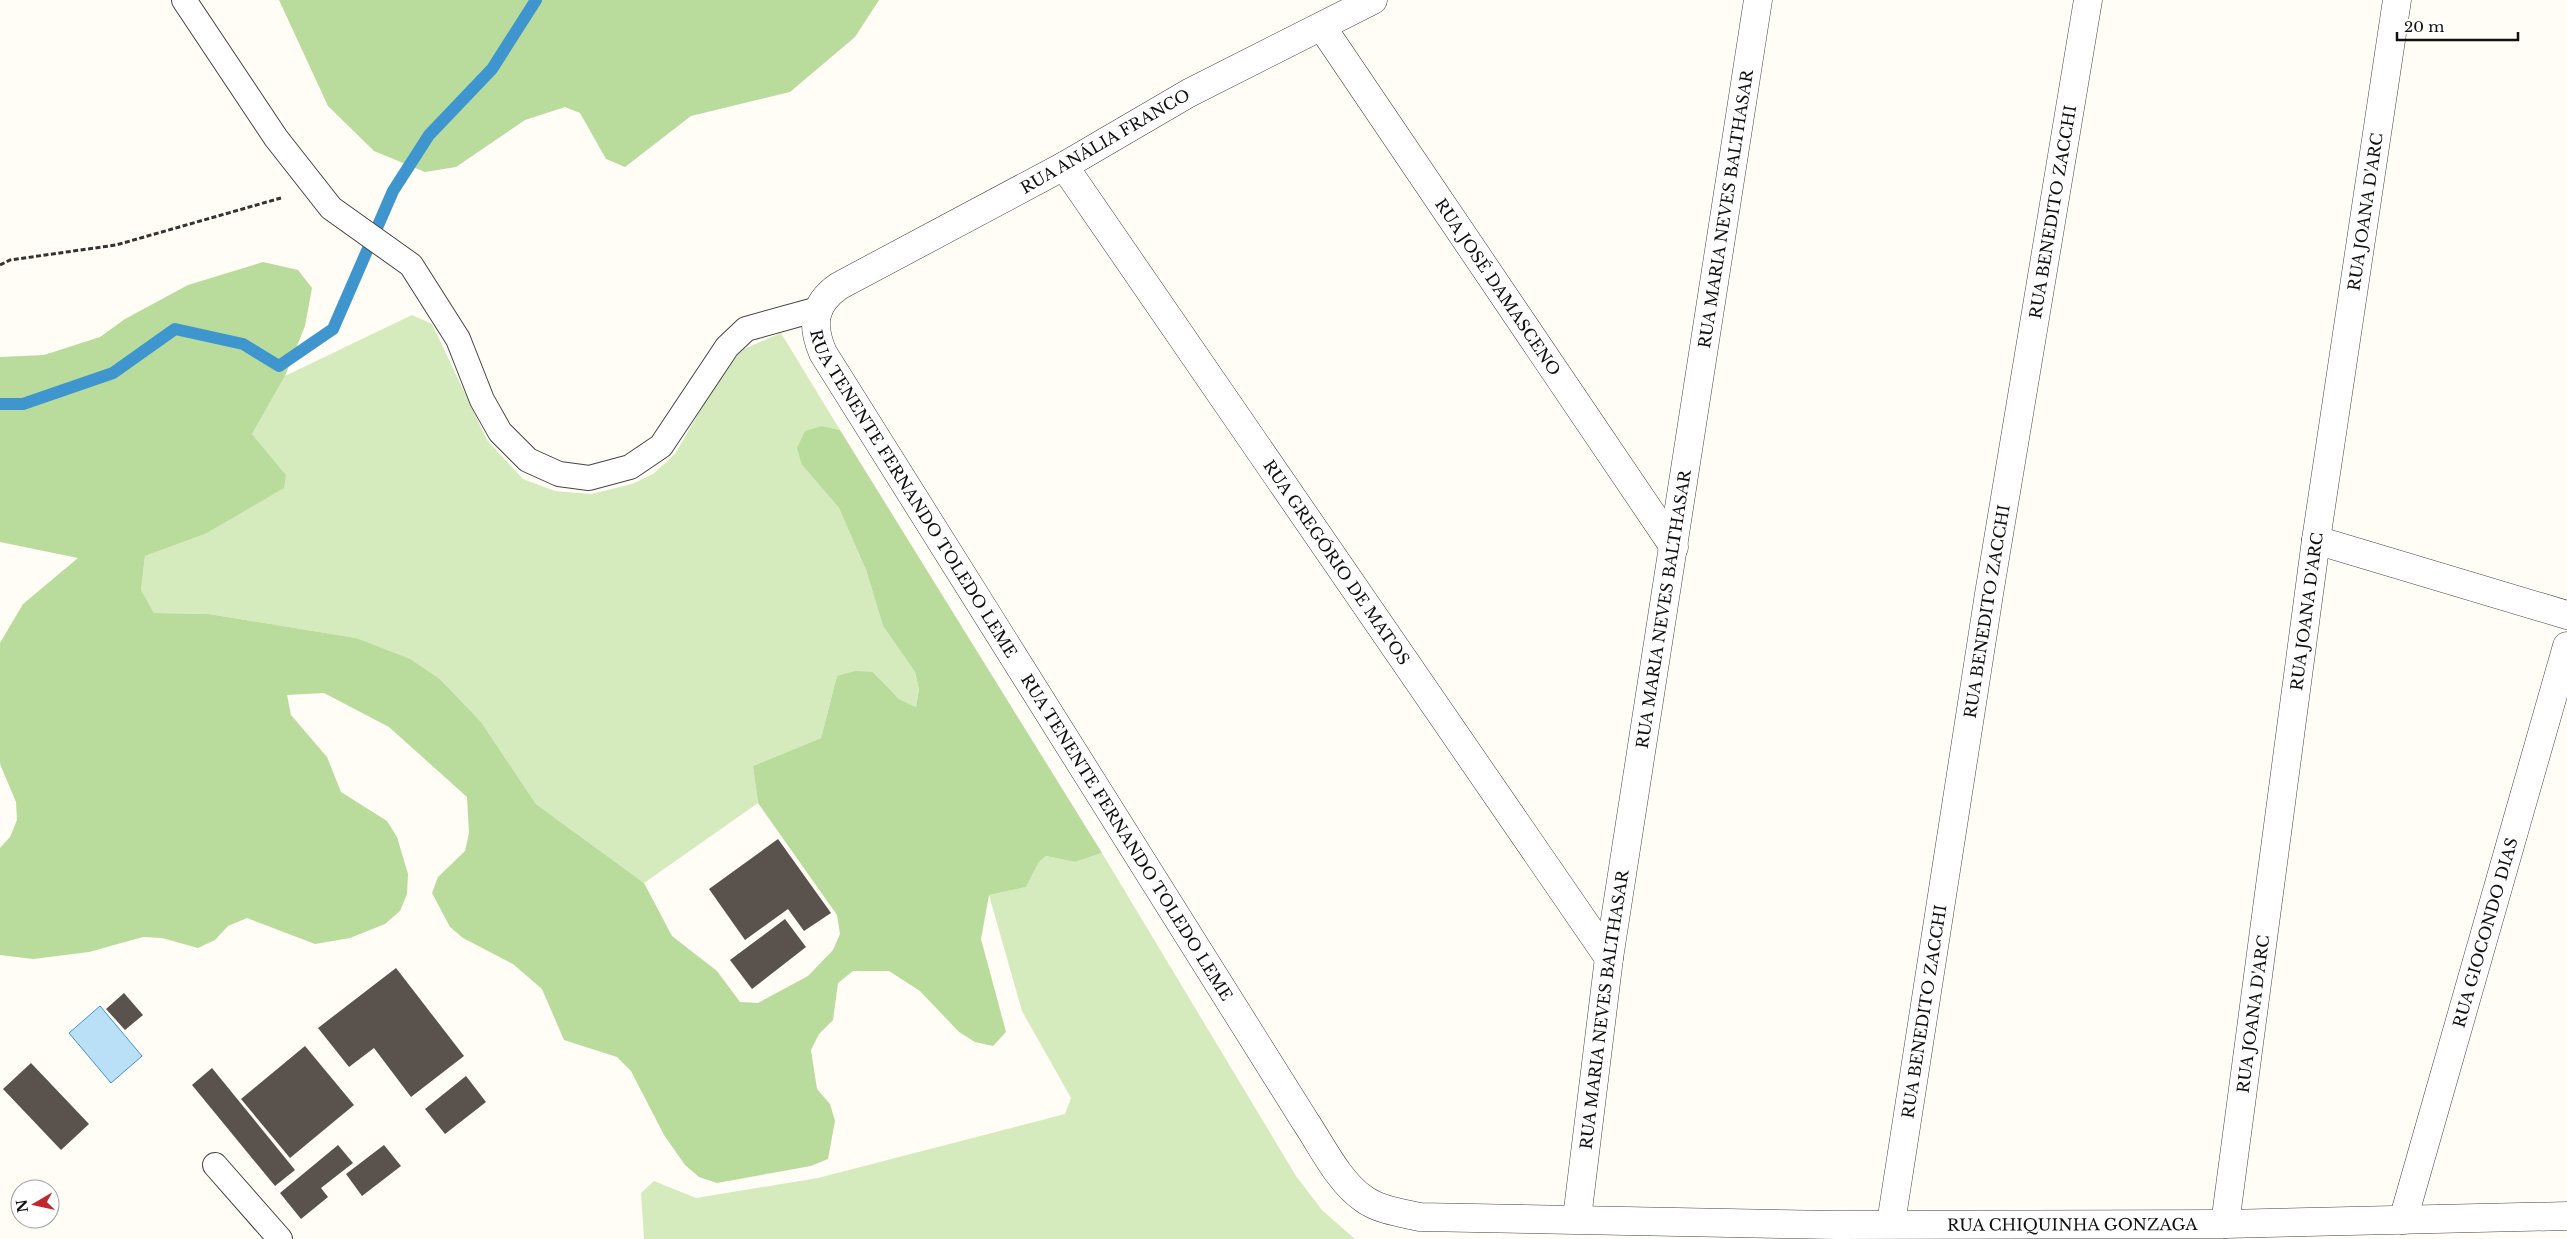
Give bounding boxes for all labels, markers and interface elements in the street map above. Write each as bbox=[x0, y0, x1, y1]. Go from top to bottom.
scale bar bbox=[2397, 10, 2518, 42]
text: 20 m bbox=[2404, 17, 2444, 36]
street label: RUA MARIA NEVES BALTHASAR bbox=[1694, 67, 1757, 350]
street label: RUA ANÁLIA FRANCO bbox=[1017, 84, 1193, 198]
street label: RUA BENEDITO ZACCHI bbox=[2025, 104, 2080, 320]
street label: RUA JOANA D'ARC bbox=[2344, 131, 2387, 292]
street label: RUA JOSÉ DAMASCENO bbox=[1431, 195, 1565, 379]
street label: RUA TENENTE FERNANDO TOLEDO LEME bbox=[806, 328, 1022, 661]
street label: RUA GREGÓRIO DE MATOS bbox=[1259, 456, 1414, 669]
street label: RUA MARIA NEVES BALTHASAR bbox=[1632, 467, 1695, 750]
street label: RUA BENEDITO ZACCHI bbox=[1960, 503, 2014, 720]
street label: RUA JOANA D'ARC bbox=[2286, 531, 2327, 692]
street label: RUA TENENTE FERNANDO TOLEDO LEME bbox=[1017, 670, 1237, 1004]
street label: RUA GIOCONDO DIAS bbox=[2449, 835, 2522, 1030]
street label: RUA MARIA NEVES BALTHASAR bbox=[1576, 867, 1633, 1151]
street label: RUA BENEDITO ZACCHI bbox=[1897, 903, 1950, 1120]
street label: RUA JOANA D'ARC bbox=[2233, 934, 2273, 1094]
north arrow bbox=[10, 1179, 60, 1229]
text: N bbox=[12, 1198, 32, 1214]
street label: RUA CHIQUINHA GONZAGA bbox=[1947, 1214, 2198, 1235]

